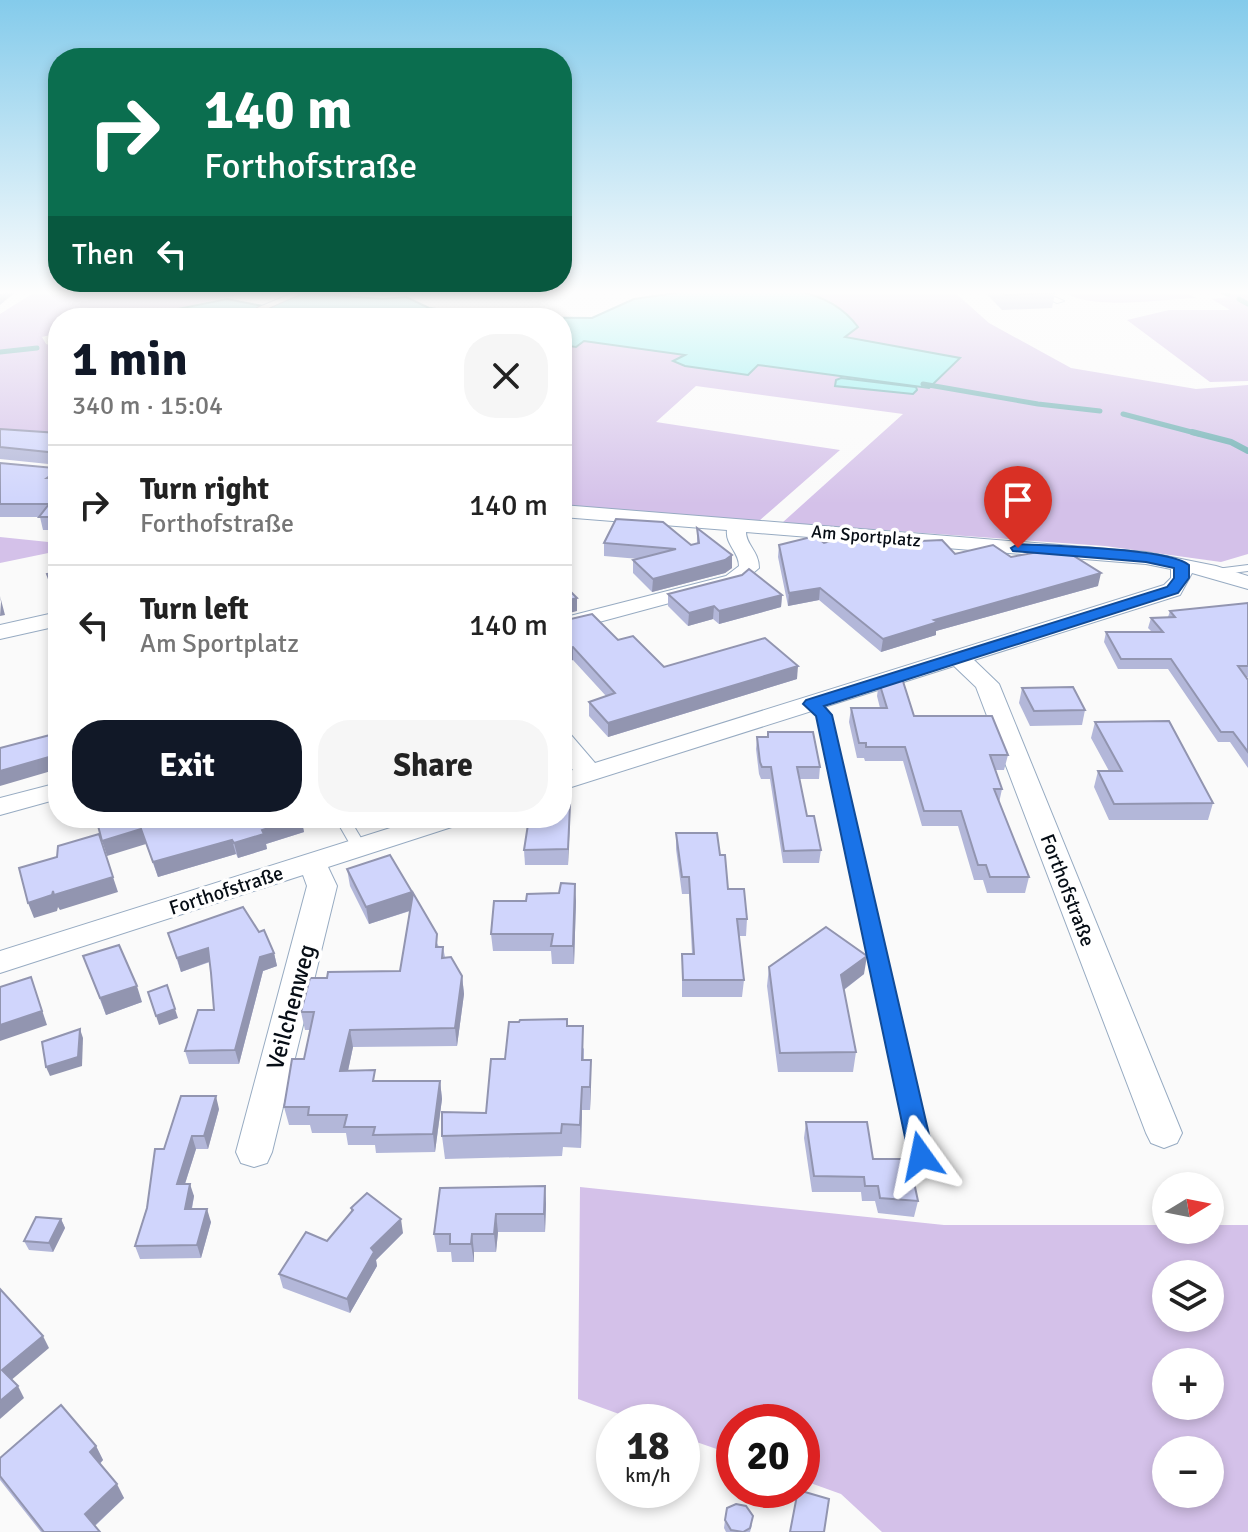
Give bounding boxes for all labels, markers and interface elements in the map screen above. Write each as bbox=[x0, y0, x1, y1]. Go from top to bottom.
text: 140 m bbox=[204, 75, 352, 144]
icon: right bbox=[72, 80, 176, 184]
text: Forthofstraße bbox=[204, 144, 417, 189]
icon: left bbox=[150, 232, 194, 276]
text: Then bbox=[72, 236, 134, 273]
text: 1 min bbox=[72, 330, 188, 389]
button: close bbox=[464, 334, 548, 418]
text: 340 m · 15:04 bbox=[72, 390, 223, 422]
pin bbox=[984, 466, 1052, 548]
text: Turn right bbox=[140, 471, 269, 508]
icon: arrive bbox=[996, 478, 1040, 522]
icon: right bbox=[72, 483, 116, 527]
text: 140 m bbox=[469, 487, 548, 524]
text: Forthofstraße bbox=[140, 508, 294, 540]
street label: Am Sportplatz bbox=[810, 520, 922, 552]
text: Turn left bbox=[140, 591, 249, 628]
icon: left bbox=[72, 603, 116, 647]
text: 140 m bbox=[469, 607, 548, 644]
text: Am Sportplatz bbox=[140, 628, 299, 660]
button: Exit bbox=[72, 720, 302, 812]
button: Share bbox=[318, 720, 548, 812]
street label: Forthofstraße bbox=[1035, 830, 1100, 950]
street label: Forthofstraße bbox=[166, 860, 286, 921]
street label: Veilchenweg bbox=[260, 941, 322, 1073]
position arrow bbox=[879, 1114, 963, 1198]
north arrow bbox=[1152, 1172, 1224, 1244]
map controls bbox=[1152, 1172, 1224, 1508]
button: layers bbox=[1152, 1260, 1224, 1332]
button: + bbox=[1152, 1348, 1224, 1420]
speed limit sign: 20 bbox=[716, 1404, 820, 1508]
text: 18 bbox=[626, 1421, 670, 1471]
button: − bbox=[1152, 1436, 1224, 1508]
text: km/h bbox=[625, 1463, 671, 1488]

